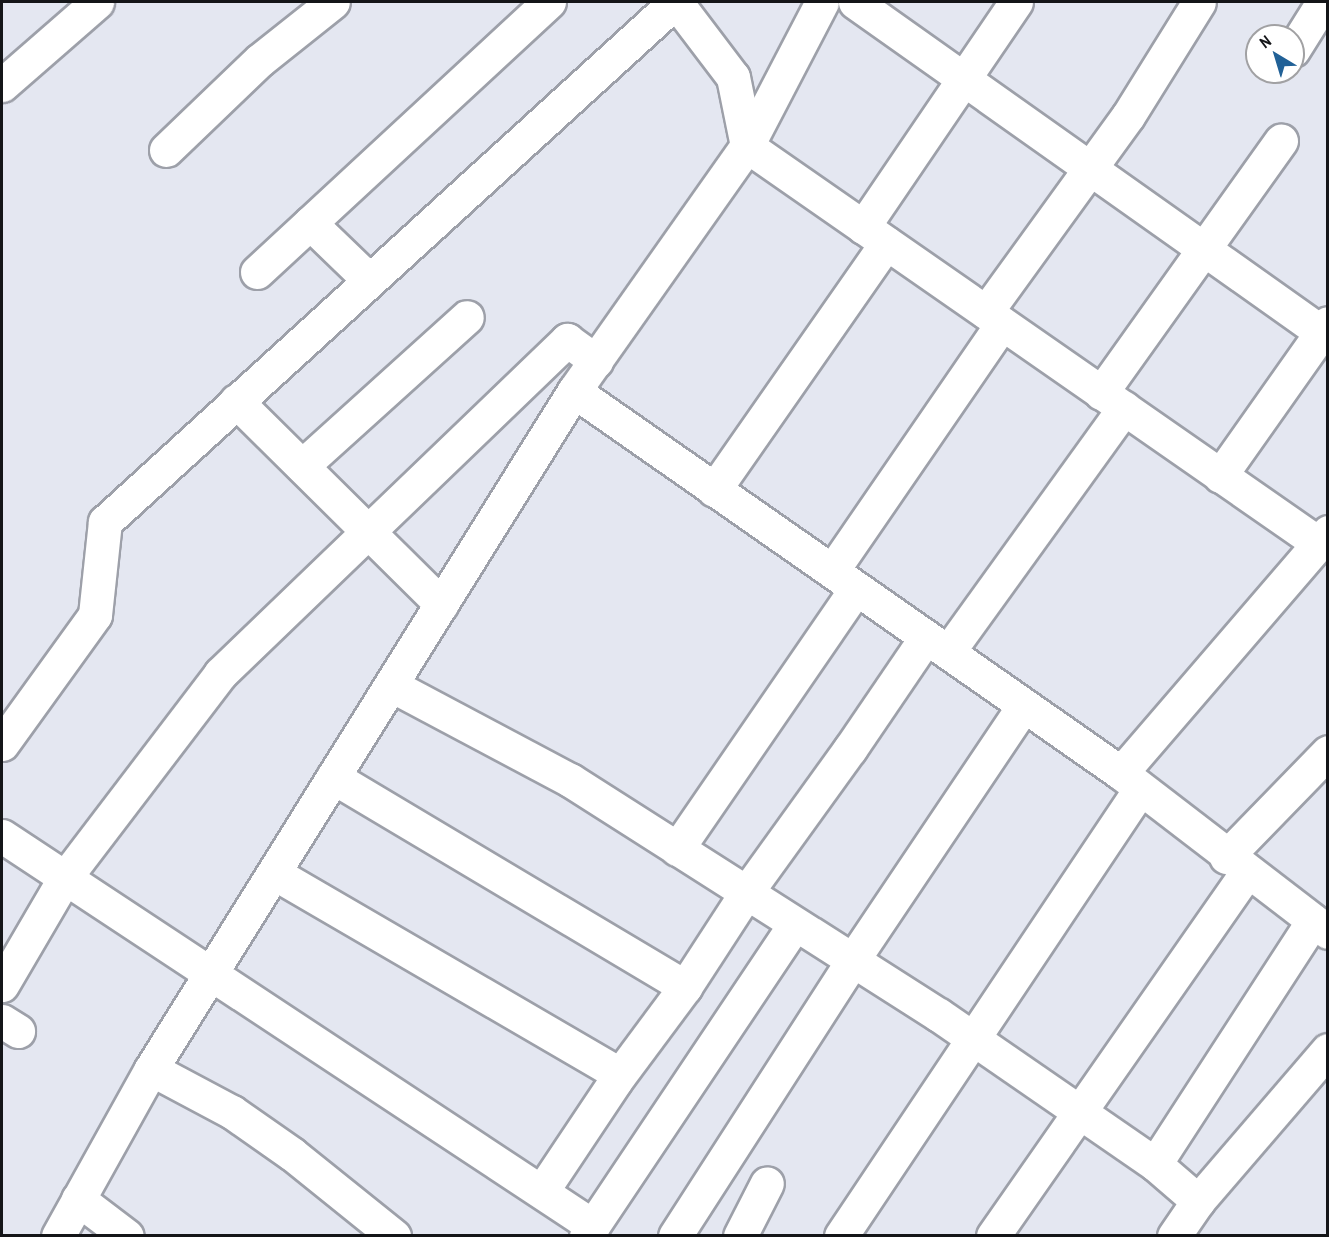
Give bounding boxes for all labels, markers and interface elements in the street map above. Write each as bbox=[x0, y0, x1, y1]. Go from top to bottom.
north arrow bbox=[1245, 24, 1305, 84]
text: N bbox=[1255, 30, 1276, 53]

